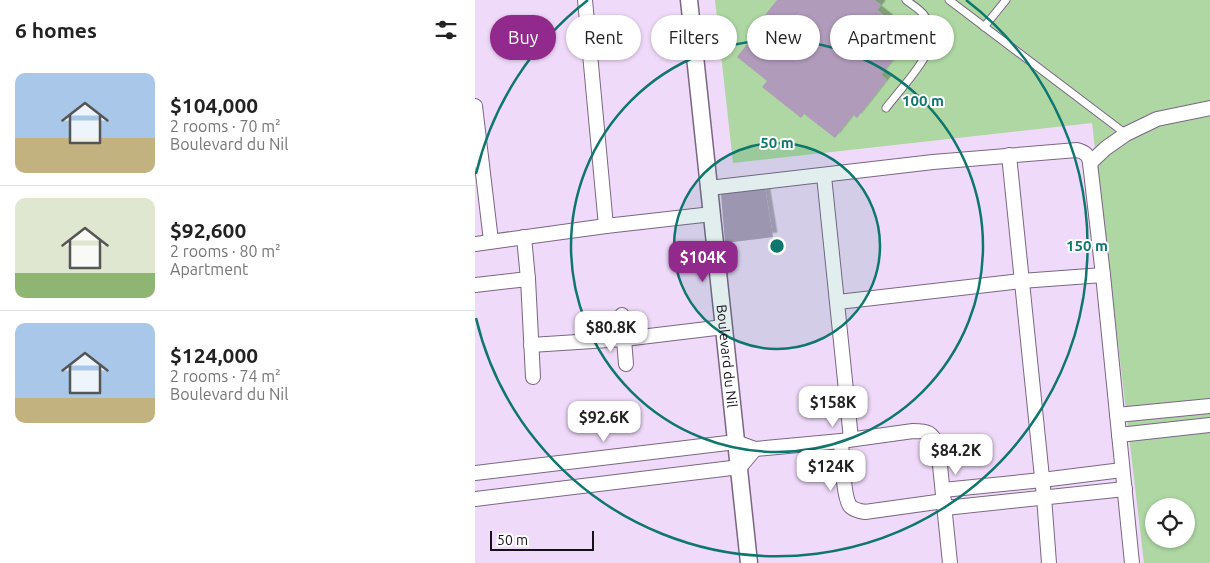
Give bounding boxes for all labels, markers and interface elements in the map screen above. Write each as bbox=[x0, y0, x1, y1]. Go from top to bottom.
chip: Buy bbox=[490, 15, 556, 60]
chip: Rent bbox=[566, 15, 641, 60]
chip: Filters bbox=[651, 15, 737, 60]
chip: New bbox=[747, 15, 820, 60]
chip: Apartment bbox=[830, 15, 954, 60]
icon: filters bbox=[432, 16, 460, 44]
text: 6 homes bbox=[15, 18, 97, 42]
text: 100 m bbox=[902, 92, 944, 109]
icon: home bbox=[55, 93, 115, 153]
text: $104,000 bbox=[170, 93, 258, 117]
text: 2 rooms · 70 m² bbox=[170, 117, 281, 135]
text: 50 m bbox=[760, 134, 794, 151]
text: Boulevard du Nil bbox=[170, 135, 288, 153]
icon: home bbox=[55, 218, 115, 278]
text: $92,600 bbox=[170, 218, 246, 242]
centre of rings bbox=[768, 237, 786, 255]
text: 150 m bbox=[1066, 237, 1108, 254]
pin: $104K bbox=[668, 240, 738, 283]
text: 2 rooms · 80 m² bbox=[170, 242, 281, 260]
text: $104K bbox=[680, 248, 726, 266]
text: Apartment bbox=[170, 260, 248, 278]
street label: Boulevard du Nil bbox=[713, 304, 740, 409]
pin: $80.8K bbox=[570, 310, 652, 353]
text: $80.8K bbox=[586, 318, 636, 336]
icon: home bbox=[55, 343, 115, 403]
text: $124,000 bbox=[170, 343, 258, 367]
text: 2 rooms · 74 m² bbox=[170, 367, 281, 385]
text: Boulevard du Nil bbox=[170, 385, 288, 403]
pin: $158K bbox=[798, 386, 868, 428]
text: $158K bbox=[810, 393, 856, 411]
pin: $92.6K bbox=[563, 400, 645, 443]
text: $92.6K bbox=[579, 408, 629, 426]
pin: $84.2K bbox=[915, 434, 997, 476]
text: $84.2K bbox=[931, 441, 981, 459]
pin: $124K bbox=[796, 450, 866, 492]
text: $124K bbox=[808, 457, 854, 475]
map controls bbox=[1145, 498, 1195, 548]
button: locate bbox=[1145, 498, 1195, 548]
scale bar bbox=[490, 528, 594, 551]
text: 50 m bbox=[497, 532, 528, 548]

